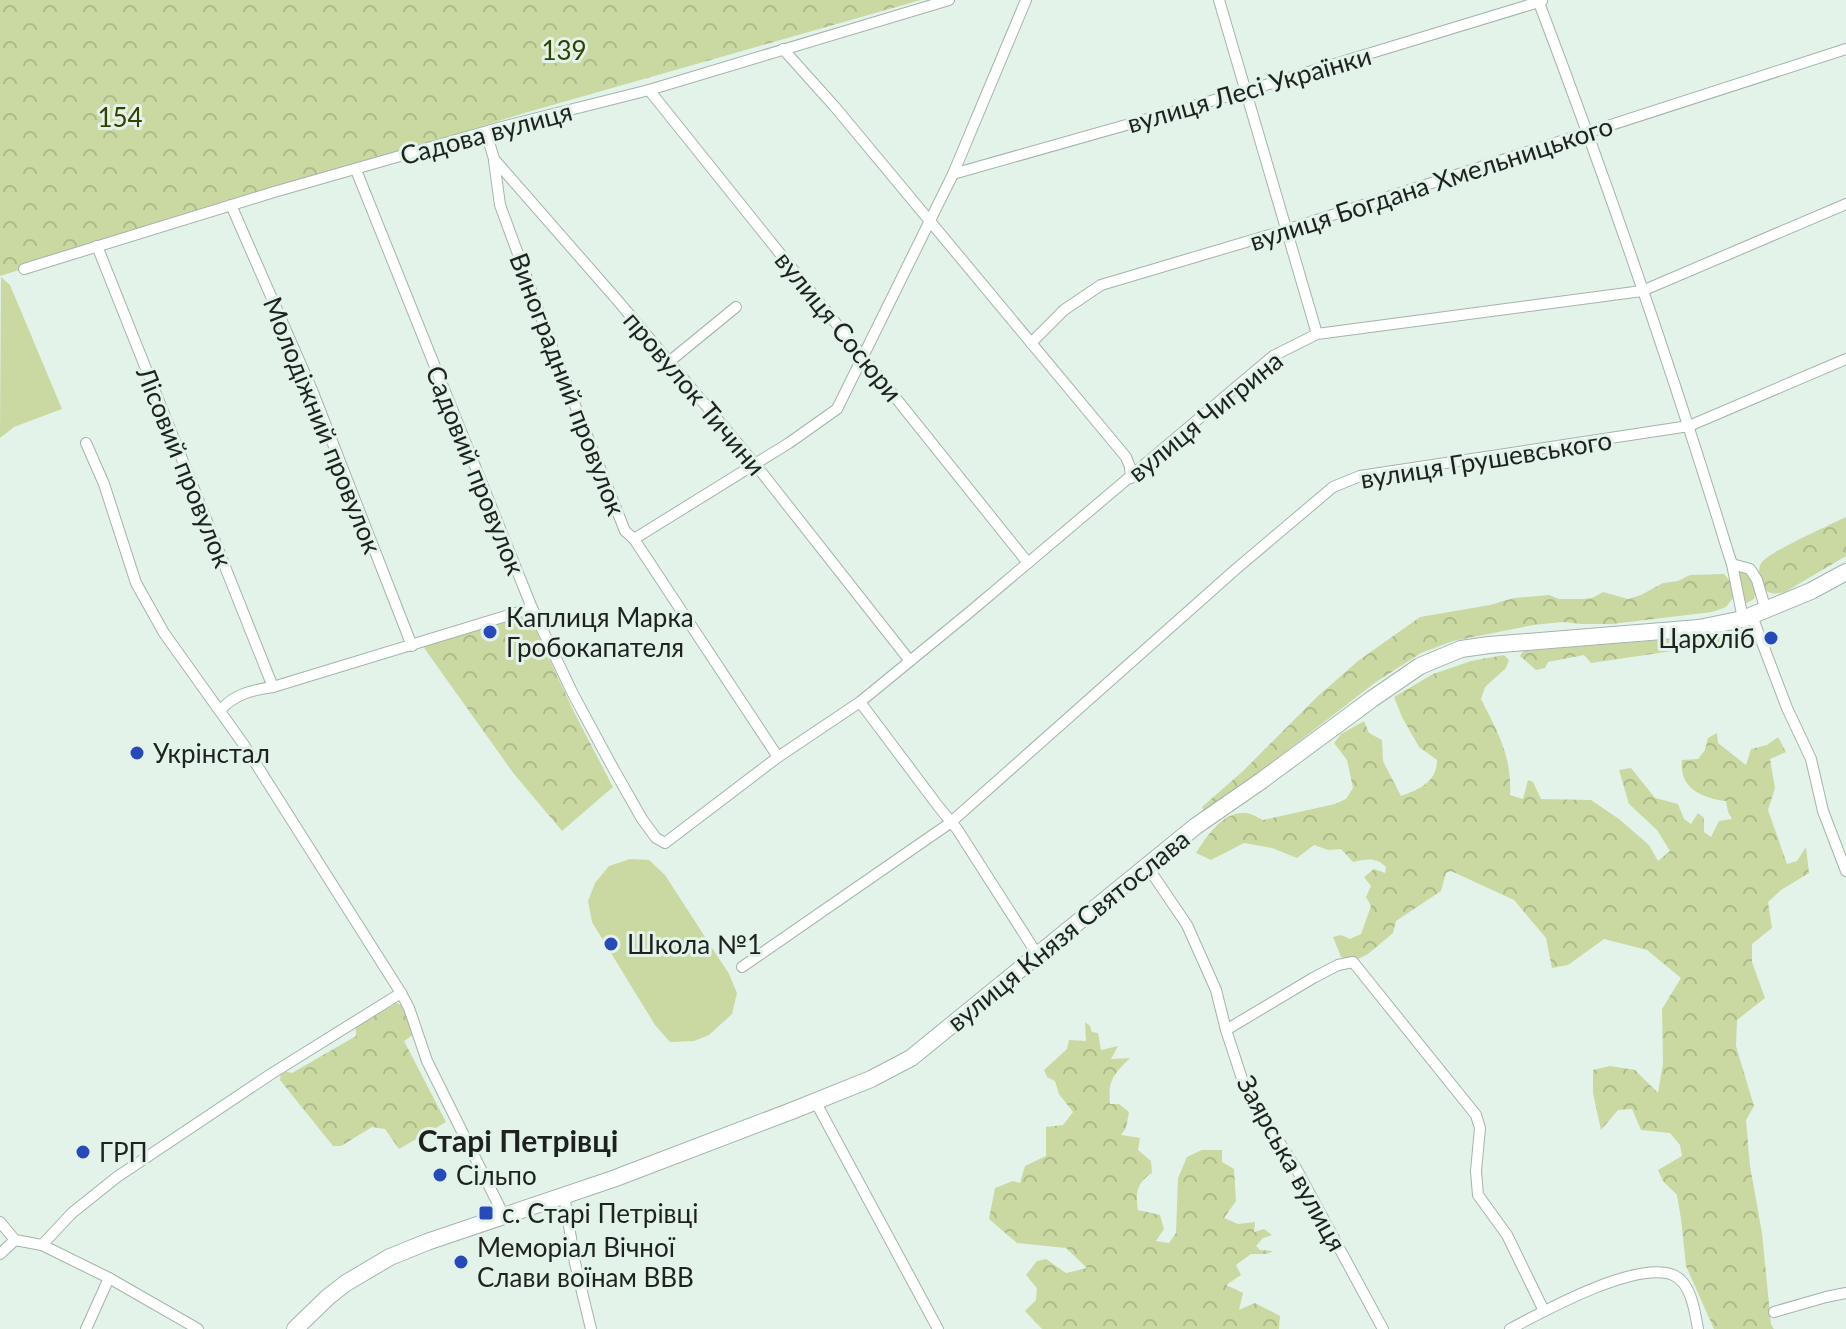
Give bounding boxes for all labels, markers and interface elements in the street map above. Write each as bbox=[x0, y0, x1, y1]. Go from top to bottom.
park label: 139 bbox=[541, 34, 587, 66]
street label: вулиця Лесі Українки bbox=[1123, 39, 1375, 139]
street label: Садова вулиця bbox=[396, 95, 576, 171]
park label: 154 bbox=[97, 101, 143, 133]
street label: вулиця Богдана Хмельницького bbox=[1245, 109, 1617, 257]
street label: вулиця Сосюри bbox=[769, 244, 909, 408]
street label: Виноградний провулок bbox=[503, 248, 633, 520]
street label: Молодіжний провулок bbox=[257, 292, 389, 558]
street label: провулок Тичини bbox=[617, 305, 773, 481]
street label: вулиця Чигрина bbox=[1121, 344, 1289, 488]
street label: Лісовий провулок bbox=[130, 361, 240, 572]
street label: Садовий провулок bbox=[419, 361, 533, 580]
street label: вулиця Грушевського bbox=[1358, 423, 1614, 495]
place label: Каплиця Марка Гробокапателя bbox=[506, 601, 694, 663]
place label: Цархліб bbox=[1658, 622, 1755, 654]
marker: Каплиця Марка Гробокапателя bbox=[481, 623, 499, 641]
marker: Цархліб bbox=[1762, 629, 1780, 647]
place label: Укрінстал bbox=[153, 737, 270, 769]
marker: Укрінстал bbox=[128, 744, 146, 762]
street label: вулиця Князя Святослава bbox=[940, 822, 1196, 1038]
place label: Школа №1 bbox=[627, 928, 762, 960]
marker: Школа №1 bbox=[602, 935, 620, 953]
street label: Заярська вулиця bbox=[1230, 1069, 1354, 1257]
district label: Старі Петрівці bbox=[418, 1122, 618, 1158]
place label: ГРП bbox=[99, 1136, 148, 1168]
marker: ГРП bbox=[74, 1143, 92, 1161]
place label: Сільпо bbox=[456, 1159, 537, 1191]
marker: Сільпо bbox=[431, 1166, 449, 1184]
place label: с. Старі Петрівці bbox=[502, 1197, 698, 1229]
marker: с. Старі Петрівці bbox=[477, 1204, 495, 1222]
place label: Меморіал Вічної Слави воїнам ВВВ bbox=[477, 1231, 694, 1293]
marker: Меморіал Вічної Слави воїнам ВВВ bbox=[452, 1253, 470, 1271]

